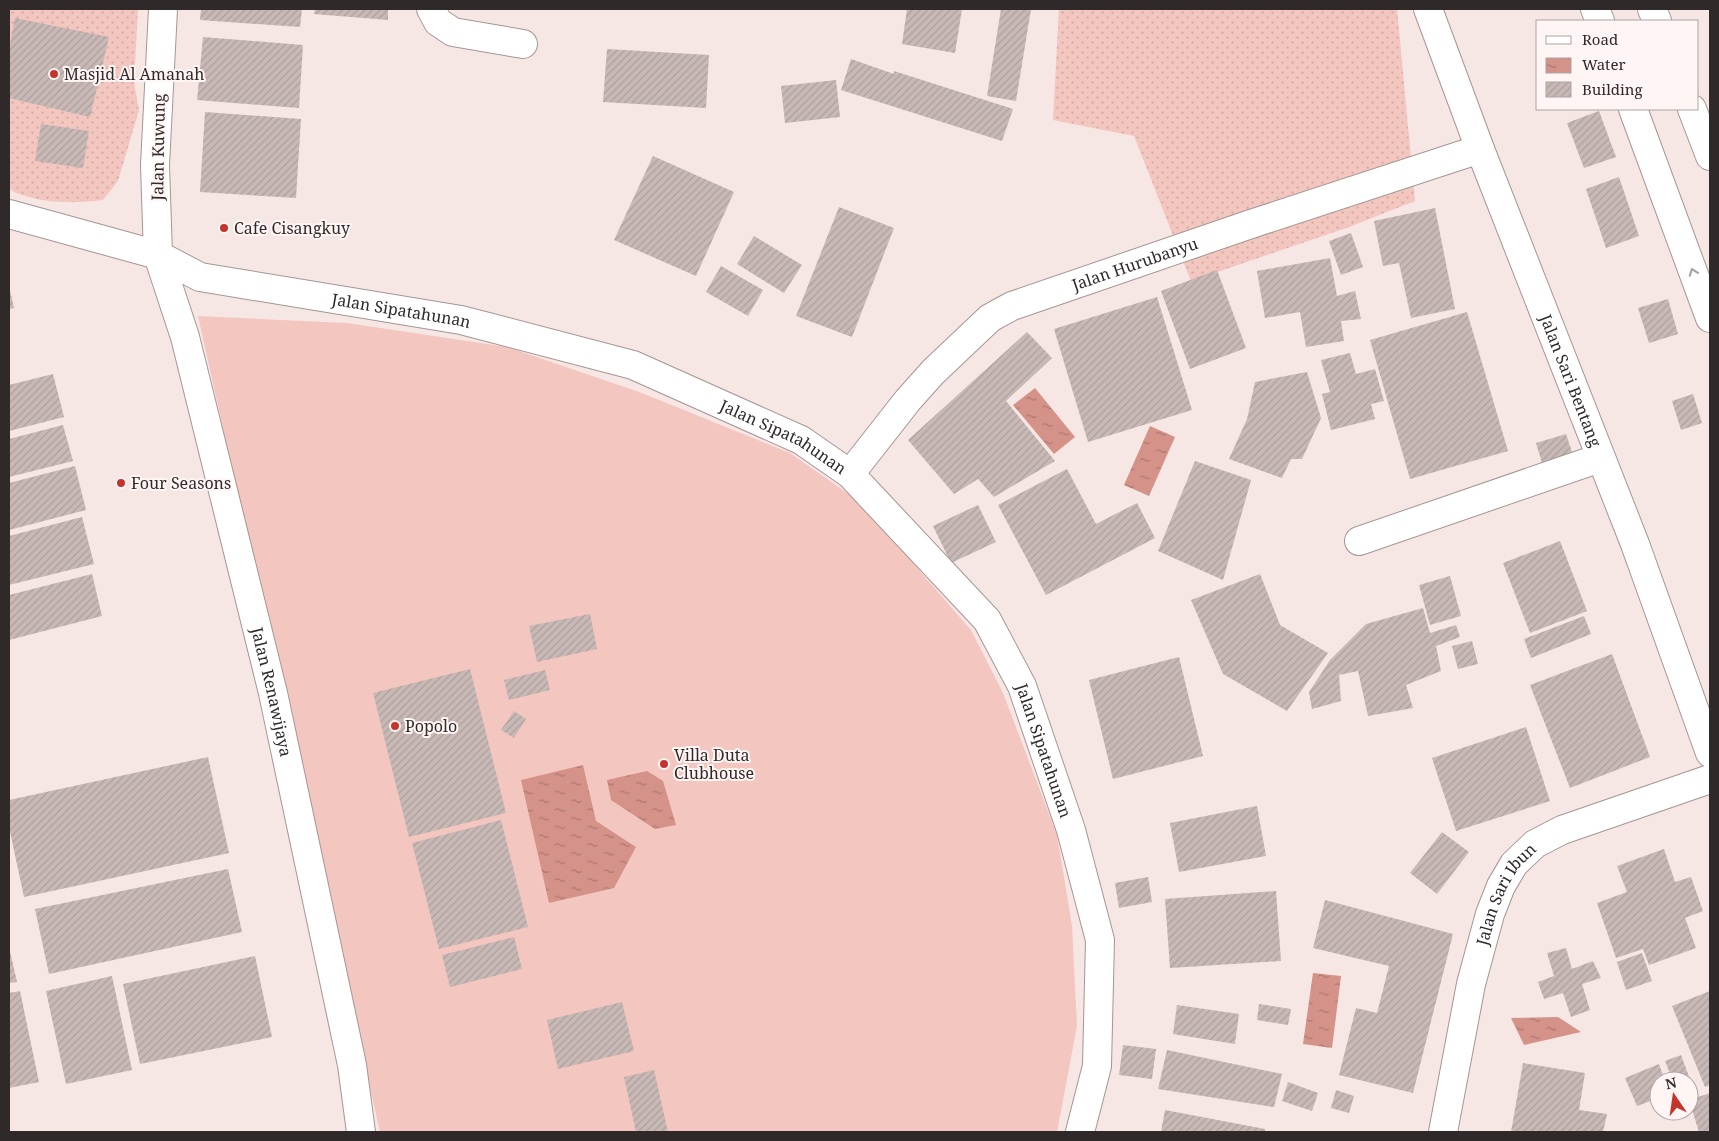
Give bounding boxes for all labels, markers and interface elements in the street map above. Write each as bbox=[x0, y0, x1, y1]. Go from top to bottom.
legend bbox=[1536, 20, 1699, 110]
text: Road bbox=[1582, 29, 1618, 49]
text: Water bbox=[1582, 54, 1625, 74]
place label: Masjid Al Amanah bbox=[64, 63, 204, 85]
marker: Masjid Al Amanah bbox=[48, 68, 60, 80]
text: Building bbox=[1582, 79, 1643, 99]
street label: Jalan Kuwung bbox=[146, 93, 170, 202]
place label: Cafe Cisangkuy bbox=[234, 217, 351, 239]
marker: Cafe Cisangkuy bbox=[218, 222, 230, 234]
street label: Jalan Hurubanyu bbox=[1068, 232, 1201, 296]
one-way arrow bbox=[1689, 269, 1699, 277]
street label: Jalan Sipatahunan bbox=[329, 288, 473, 333]
street label: Jalan Sari Bentang bbox=[1535, 310, 1607, 450]
street label: Jalan Sipatahunan bbox=[716, 394, 851, 479]
place label: Four Seasons bbox=[131, 472, 231, 494]
marker: Four Seasons bbox=[115, 477, 127, 489]
street label: Jalan Renawijaya bbox=[246, 624, 297, 759]
street label: Jalan Sipatahunan bbox=[1011, 680, 1077, 821]
place label: Popolo bbox=[405, 715, 457, 737]
marker: Popolo bbox=[389, 720, 401, 732]
place label: Villa Duta Clubhouse bbox=[674, 744, 754, 784]
marker: Villa Duta Clubhouse bbox=[658, 758, 670, 770]
street label: Jalan Sari Ibun bbox=[1471, 838, 1541, 949]
north arrow bbox=[1649, 1071, 1699, 1121]
text: N bbox=[1663, 1072, 1678, 1093]

